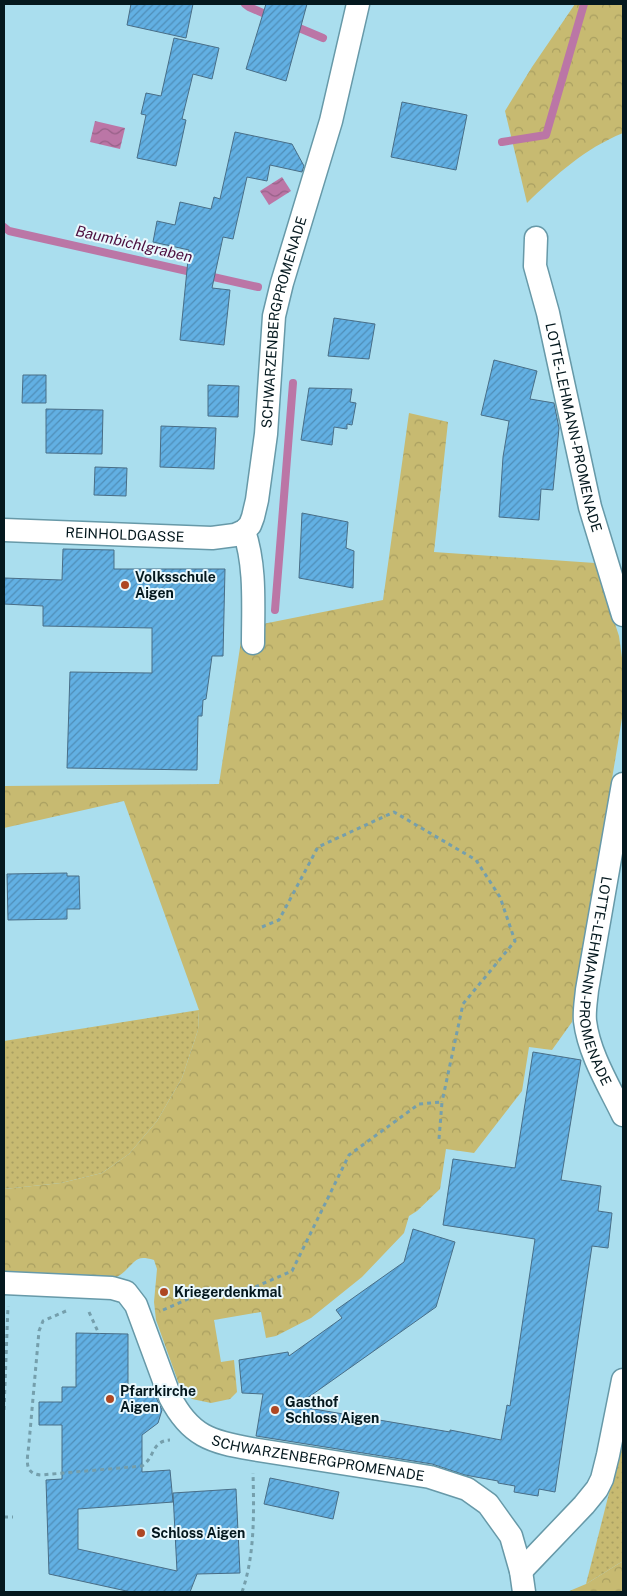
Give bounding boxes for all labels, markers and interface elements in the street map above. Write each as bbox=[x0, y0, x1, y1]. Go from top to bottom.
street label: SCHWARZENBERGPROMENADE bbox=[258, 214, 310, 429]
water label: Baumbichlgraben bbox=[74, 222, 194, 265]
street label: LOTTE-LEHMANN-PROMENADE bbox=[542, 321, 605, 534]
street label: REINHOLDGASSE bbox=[65, 524, 185, 545]
place label: Volksschule Aigen bbox=[135, 569, 216, 601]
marker: Volksschule Aigen bbox=[119, 579, 131, 591]
street label: LOTTE-LEHMANN-PROMENADE bbox=[600, 873, 620, 1087]
text: LOTTE-LEHMANN-PROMENADE bbox=[577, 875, 615, 1088]
place label: Kriegerdenkmal bbox=[174, 1284, 282, 1300]
marker: Kriegerdenkmal bbox=[158, 1286, 170, 1298]
place label: Pfarrkirche Aigen bbox=[120, 1383, 196, 1415]
marker: Pfarrkirche Aigen bbox=[104, 1393, 116, 1405]
place label: Gasthof Schloss Aigen bbox=[285, 1394, 379, 1426]
marker: Gasthof Schloss Aigen bbox=[269, 1404, 281, 1416]
street label: SCHWARZENBERGPROMENADE bbox=[209, 1432, 426, 1484]
place label: Schloss Aigen bbox=[151, 1525, 245, 1541]
marker: Schloss Aigen bbox=[135, 1527, 147, 1539]

